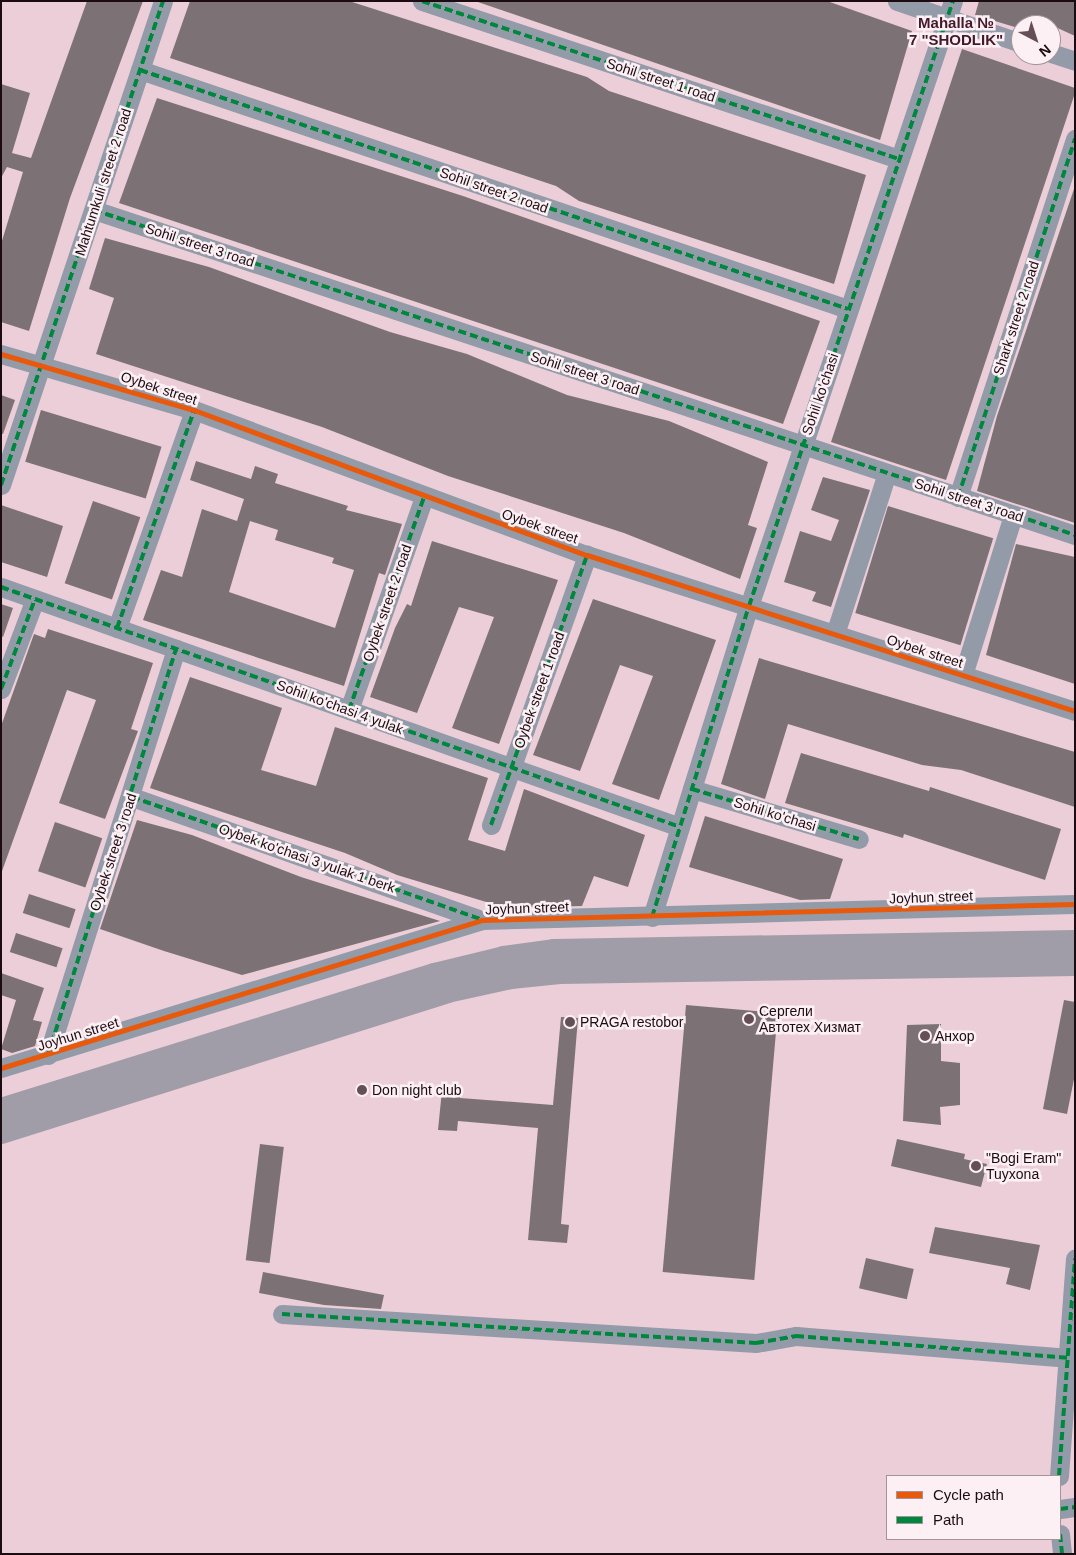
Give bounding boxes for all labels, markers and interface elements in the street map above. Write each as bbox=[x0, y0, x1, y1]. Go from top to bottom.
district label: Mahalla № 7 "SHODLIK" bbox=[909, 13, 1003, 48]
north arrow bbox=[1011, 15, 1061, 65]
text: N bbox=[1036, 41, 1054, 60]
street label: Sohil street 1 road bbox=[604, 54, 718, 106]
street label: Mahtumkuli street 2 road bbox=[71, 106, 135, 258]
street label: Sohil street 2 road bbox=[438, 164, 550, 216]
street label: Sohil street 3 road bbox=[143, 219, 257, 271]
street label: Shark street 2 road bbox=[990, 259, 1042, 377]
street label: Sohil street 3 road bbox=[528, 347, 642, 399]
street label: Sohil ko'chasi bbox=[798, 351, 842, 437]
street label: Oybek street bbox=[119, 368, 199, 408]
street label: Sohil street 3 road bbox=[912, 474, 1026, 526]
street label: Oybek street bbox=[500, 505, 580, 547]
street label: Oybek street 2 road bbox=[359, 542, 415, 664]
street label: Oybek street 1 road bbox=[510, 629, 568, 751]
street label: Oybek street bbox=[885, 631, 965, 671]
street label: Sohil ko'chasi 4 yulak bbox=[274, 676, 406, 738]
street label: Oybek street 3 road bbox=[86, 791, 140, 913]
street label: Sohil ko'chasi bbox=[732, 794, 818, 834]
street label: Oybek ko'chasi 3 yulak 1 berk bbox=[217, 820, 397, 896]
street label: Joyhun street bbox=[889, 887, 973, 907]
street label: Joyhun street bbox=[485, 898, 569, 918]
place label: Сергели Автотех Хизмат bbox=[759, 1003, 861, 1036]
marker: Сергели Автотех Хизмат bbox=[743, 1013, 755, 1025]
street label: Joyhun street bbox=[35, 1014, 121, 1054]
place label: PRAGA restobor bbox=[580, 1014, 684, 1030]
marker: PRAGA restobor bbox=[564, 1016, 576, 1028]
place label: Анхор bbox=[935, 1028, 974, 1044]
marker: Анхор bbox=[919, 1030, 931, 1042]
place label: Don night club bbox=[372, 1082, 462, 1098]
marker: Don night club bbox=[356, 1084, 368, 1096]
place label: "Bogi Eram" Tuyxona bbox=[986, 1150, 1061, 1182]
marker: "Bogi Eram" Tuyxona bbox=[970, 1160, 982, 1172]
legend bbox=[886, 1475, 1061, 1540]
text: Cycle path bbox=[933, 1486, 1004, 1503]
text: Path bbox=[933, 1511, 964, 1528]

